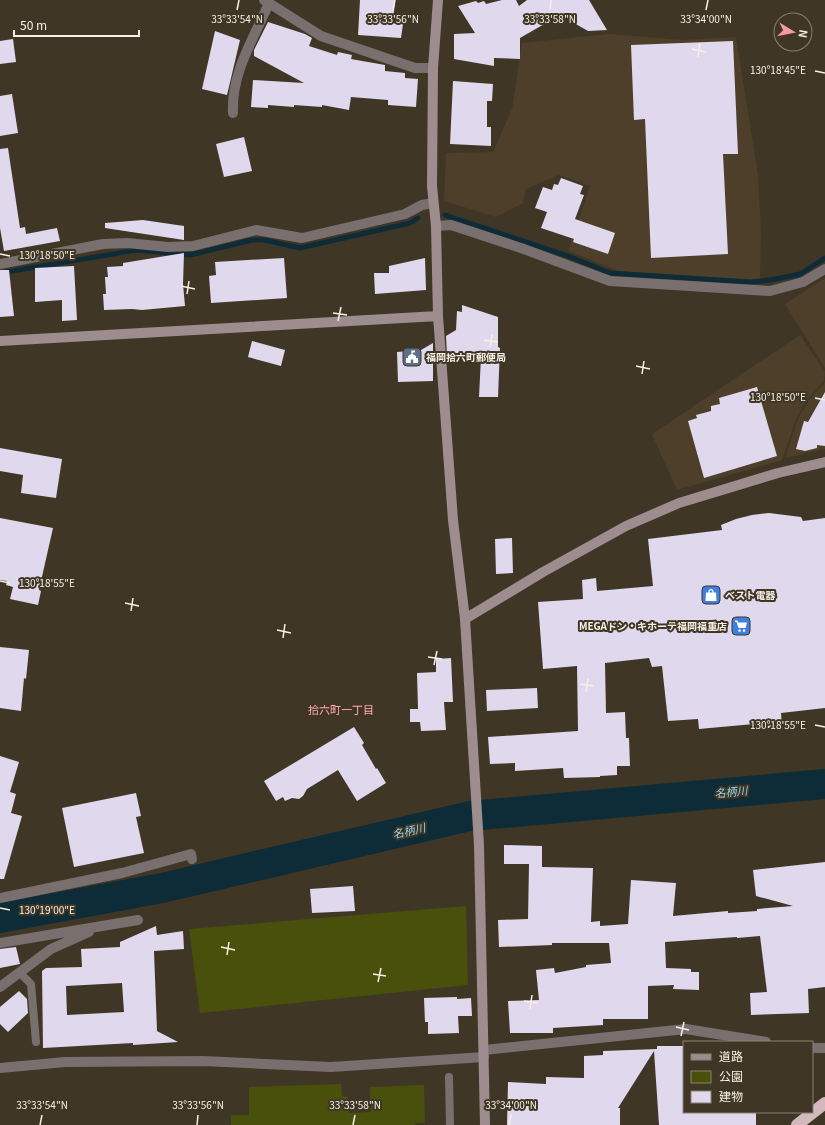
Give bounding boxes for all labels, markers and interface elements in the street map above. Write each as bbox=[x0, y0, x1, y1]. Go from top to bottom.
text: 33°33'54"N bbox=[211, 11, 263, 26]
text: 33°33'56"N bbox=[367, 11, 419, 26]
text: 33°33'58"N bbox=[524, 11, 576, 26]
text: 33°34'00"N bbox=[680, 11, 732, 26]
scale bar bbox=[14, 12, 139, 38]
north arrow bbox=[773, 12, 813, 52]
text: 50 m bbox=[20, 16, 47, 33]
text: N bbox=[795, 28, 812, 39]
text: 130°18'45"E bbox=[750, 62, 806, 77]
text: 130°18'50"E bbox=[19, 247, 75, 262]
public building icon: 福岡拾六町郵便局 bbox=[401, 346, 423, 368]
place label: 福岡拾六町郵便局 bbox=[426, 349, 506, 364]
text: 130°18'50"E bbox=[750, 389, 806, 404]
text: 130°18'55"E bbox=[19, 575, 75, 590]
shop icon: ベスト電器 bbox=[700, 584, 722, 606]
place label: ベスト電器 bbox=[725, 587, 776, 602]
supermarket icon: MEGAドン・キホーテ福岡福重店 bbox=[730, 615, 752, 637]
place label: MEGAドン・キホーテ福岡福重店 bbox=[579, 618, 727, 633]
district label: 拾六町一丁目 bbox=[308, 701, 374, 717]
text: 130°18'55"E bbox=[750, 717, 806, 732]
water label: 名柄川 bbox=[714, 782, 749, 800]
water label: 名柄川 bbox=[391, 818, 428, 842]
text: 130°19'00"E bbox=[19, 902, 75, 917]
legend bbox=[683, 1041, 813, 1113]
text: 道路 bbox=[719, 1047, 743, 1064]
text: 公園 bbox=[719, 1067, 743, 1084]
text: 建物 bbox=[719, 1087, 743, 1104]
text: 33°33'54"N bbox=[16, 1097, 68, 1112]
text: 33°33'56"N bbox=[172, 1097, 224, 1112]
text: 33°33'58"N bbox=[329, 1097, 381, 1112]
text: 33°34'00"N bbox=[485, 1097, 537, 1112]

